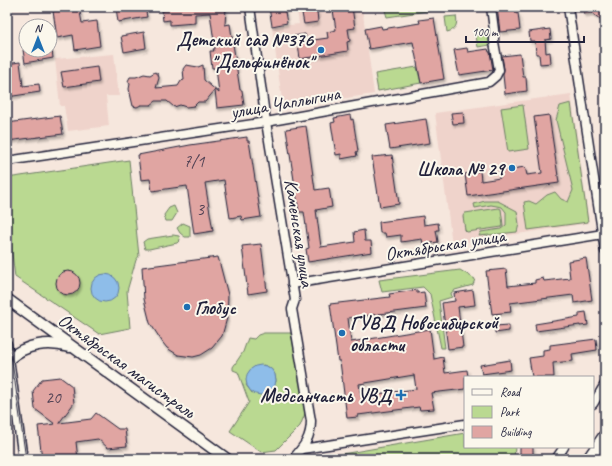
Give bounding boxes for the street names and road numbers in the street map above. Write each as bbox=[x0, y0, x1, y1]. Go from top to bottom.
street label: улица Чаплыгина bbox=[228, 81, 343, 125]
street label: Каменская улица bbox=[279, 178, 320, 290]
street label: Октябрьская улица bbox=[383, 223, 509, 266]
street label: Октябрьская магистраль bbox=[53, 308, 201, 425]

